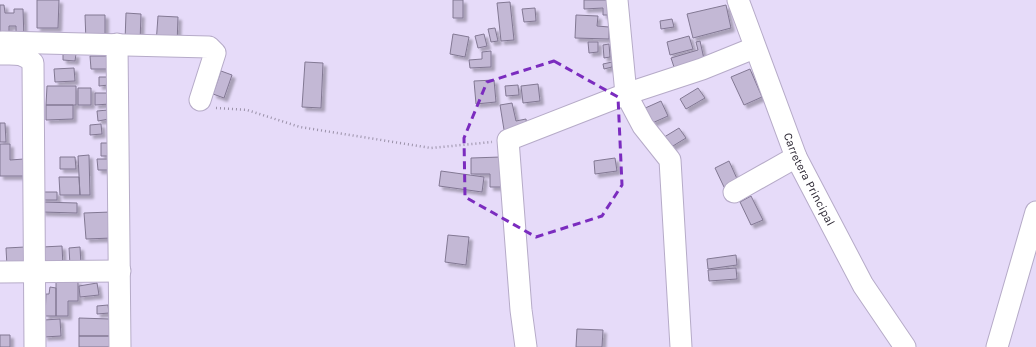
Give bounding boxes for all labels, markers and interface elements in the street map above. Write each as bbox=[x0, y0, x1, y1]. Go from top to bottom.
street label: Carretera Principal bbox=[781, 131, 838, 228]

